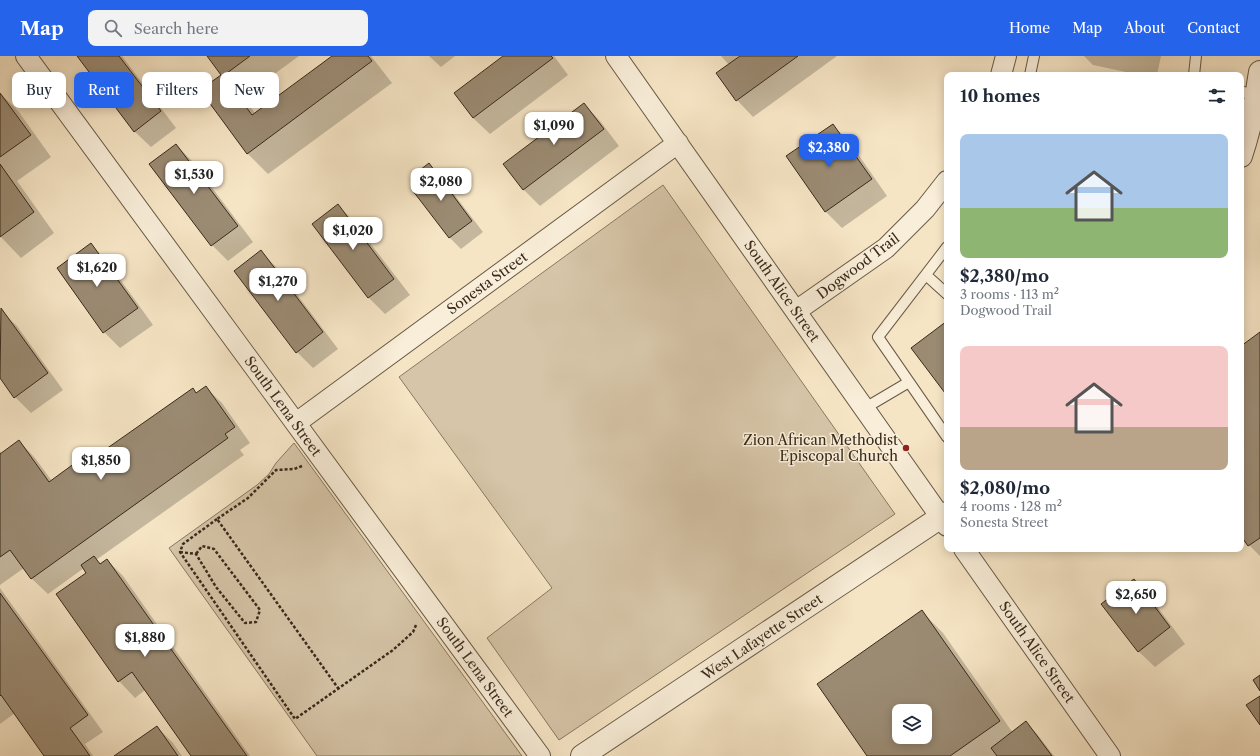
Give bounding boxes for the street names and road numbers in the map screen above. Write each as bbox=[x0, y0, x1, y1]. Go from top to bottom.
street label: Dogwood Trail bbox=[813, 229, 903, 303]
street label: South Alice Street bbox=[740, 237, 824, 345]
street label: Sonesta Street bbox=[443, 248, 531, 318]
street label: South Lena Street bbox=[241, 352, 325, 460]
street label: West Lafayette Street bbox=[697, 590, 826, 685]
street label: South Alice Street bbox=[995, 598, 1079, 706]
street label: South Lena Street bbox=[433, 613, 517, 721]

